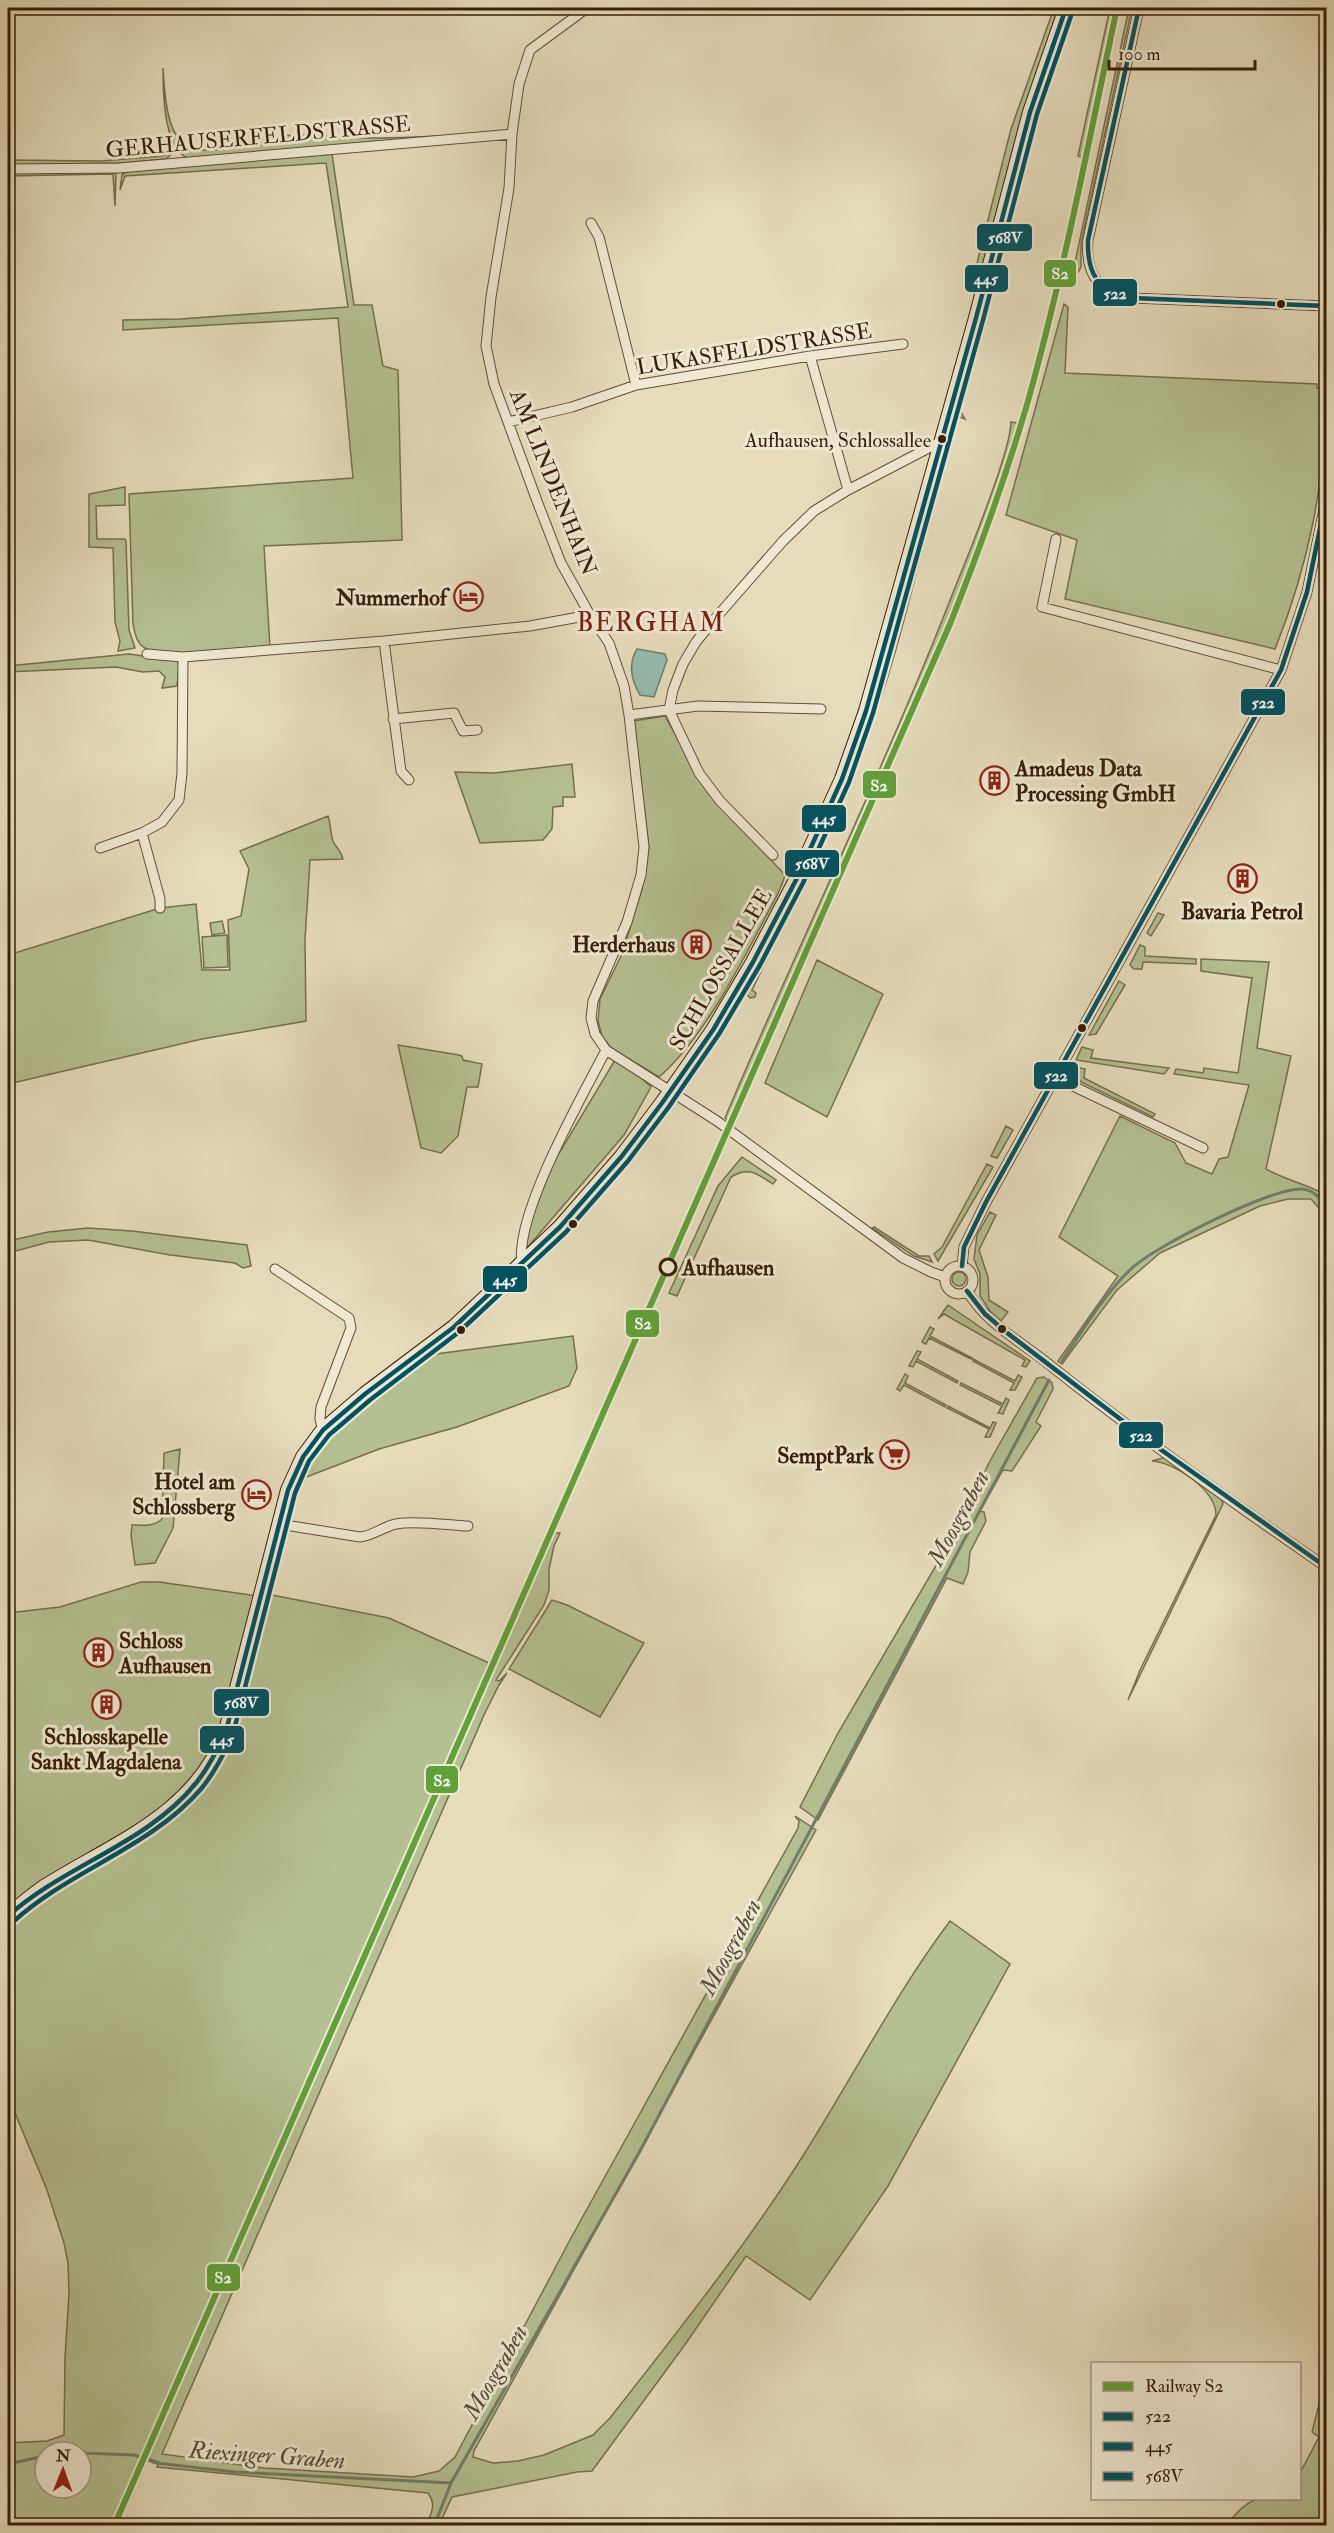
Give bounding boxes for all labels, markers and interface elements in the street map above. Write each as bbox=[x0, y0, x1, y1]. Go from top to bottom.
scale bar bbox=[1109, 33, 1254, 71]
text: 100 m bbox=[1118, 43, 1161, 66]
street label: GERHAUSERFELDSTRASSE bbox=[105, 110, 412, 164]
line badge: 568V bbox=[976, 223, 1033, 252]
text: 568V bbox=[988, 228, 1024, 248]
line badge: S2 bbox=[1043, 259, 1077, 288]
line badge: 445 bbox=[964, 264, 1009, 293]
text: S2 bbox=[1051, 264, 1069, 284]
text: 445 bbox=[973, 269, 999, 289]
line badge: 522 bbox=[1092, 278, 1138, 307]
text: 522 bbox=[1103, 284, 1127, 304]
unlabelled marker bbox=[1275, 298, 1287, 310]
street label: LUKASFELDSTRASSE bbox=[635, 317, 874, 381]
street label: AM LINDENHAIN bbox=[503, 384, 603, 580]
place label: Aufhausen, Schlossallee bbox=[744, 428, 931, 453]
marker: Aufhausen, Schlossallee bbox=[936, 433, 948, 445]
hotel icon: Nummerhof bbox=[452, 581, 484, 613]
place label: Nummerhof bbox=[335, 584, 451, 612]
district label: BERGHAM bbox=[576, 607, 726, 639]
line badge: 522 bbox=[1240, 688, 1286, 716]
text: 522 bbox=[1251, 693, 1275, 713]
place label: Amadeus Data Processing GmbH bbox=[1014, 755, 1176, 809]
building icon: Amadeus Data Processing GmbH bbox=[978, 765, 1010, 797]
line badge: S2 bbox=[862, 770, 897, 799]
text: S2 bbox=[870, 776, 888, 796]
line badge: 445 bbox=[801, 804, 847, 833]
text: 445 bbox=[811, 809, 837, 829]
line badge: 568V bbox=[784, 849, 840, 878]
text: 568V bbox=[795, 854, 831, 874]
building icon: Bavaria Petrol bbox=[1226, 863, 1258, 895]
street label: SCHLOSSALLEE bbox=[663, 883, 779, 1055]
place label: Bavaria Petrol bbox=[1181, 898, 1303, 926]
building icon: Herderhaus bbox=[680, 928, 712, 960]
place label: Herderhaus bbox=[572, 931, 675, 959]
unlabelled marker bbox=[1076, 1022, 1088, 1034]
line badge: 522 bbox=[1033, 1061, 1079, 1090]
text: 522 bbox=[1044, 1066, 1068, 1086]
unlabelled marker bbox=[567, 1218, 579, 1230]
place label: Aufhausen bbox=[681, 1254, 775, 1282]
marker: Aufhausen bbox=[659, 1258, 677, 1276]
line badge: 445 bbox=[482, 1265, 528, 1293]
text: 445 bbox=[492, 1270, 518, 1290]
line badge: S2 bbox=[625, 1309, 660, 1338]
text: S2 bbox=[634, 1314, 652, 1334]
unlabelled marker bbox=[996, 1323, 1008, 1335]
unlabelled marker bbox=[455, 1324, 467, 1336]
line badge: 522 bbox=[1118, 1421, 1164, 1449]
text: 522 bbox=[1129, 1426, 1153, 1446]
supermarket icon: SemptPark bbox=[879, 1439, 911, 1471]
place label: SemptPark bbox=[777, 1442, 874, 1471]
water label: Moosgraben bbox=[919, 1465, 997, 1573]
place label: Hotel am Schlossberg bbox=[132, 1468, 236, 1522]
hotel icon: Hotel am Schlossberg bbox=[240, 1478, 272, 1510]
place label: Schloss Aufhausen bbox=[118, 1627, 212, 1680]
building icon: Schloss Aufhausen bbox=[82, 1637, 114, 1669]
building icon: Schlosskapelle Sankt Magdalena bbox=[90, 1688, 122, 1720]
line badge: 568V bbox=[213, 1688, 270, 1717]
text: 568V bbox=[224, 1693, 260, 1713]
place label: Schlosskapelle Sankt Magdalena bbox=[31, 1723, 182, 1777]
line badge: 445 bbox=[199, 1725, 245, 1754]
text: 445 bbox=[209, 1730, 235, 1750]
line badge: S2 bbox=[425, 1765, 459, 1794]
text: S2 bbox=[433, 1771, 451, 1791]
water label: Moosgraben bbox=[691, 1894, 769, 2002]
line badge: S2 bbox=[206, 2263, 241, 2292]
text: S2 bbox=[214, 2268, 232, 2288]
water label: Moosgraben bbox=[455, 2319, 535, 2427]
legend bbox=[1091, 2362, 1301, 2500]
text: Railway S2 bbox=[1145, 2375, 1224, 2398]
text: 522 bbox=[1145, 2405, 1171, 2428]
water label: Riexinger Graben bbox=[187, 2435, 346, 2476]
text: 445 bbox=[1145, 2435, 1172, 2458]
north arrow bbox=[33, 2440, 93, 2500]
text: N bbox=[55, 2446, 71, 2466]
text: 568V bbox=[1145, 2465, 1184, 2488]

